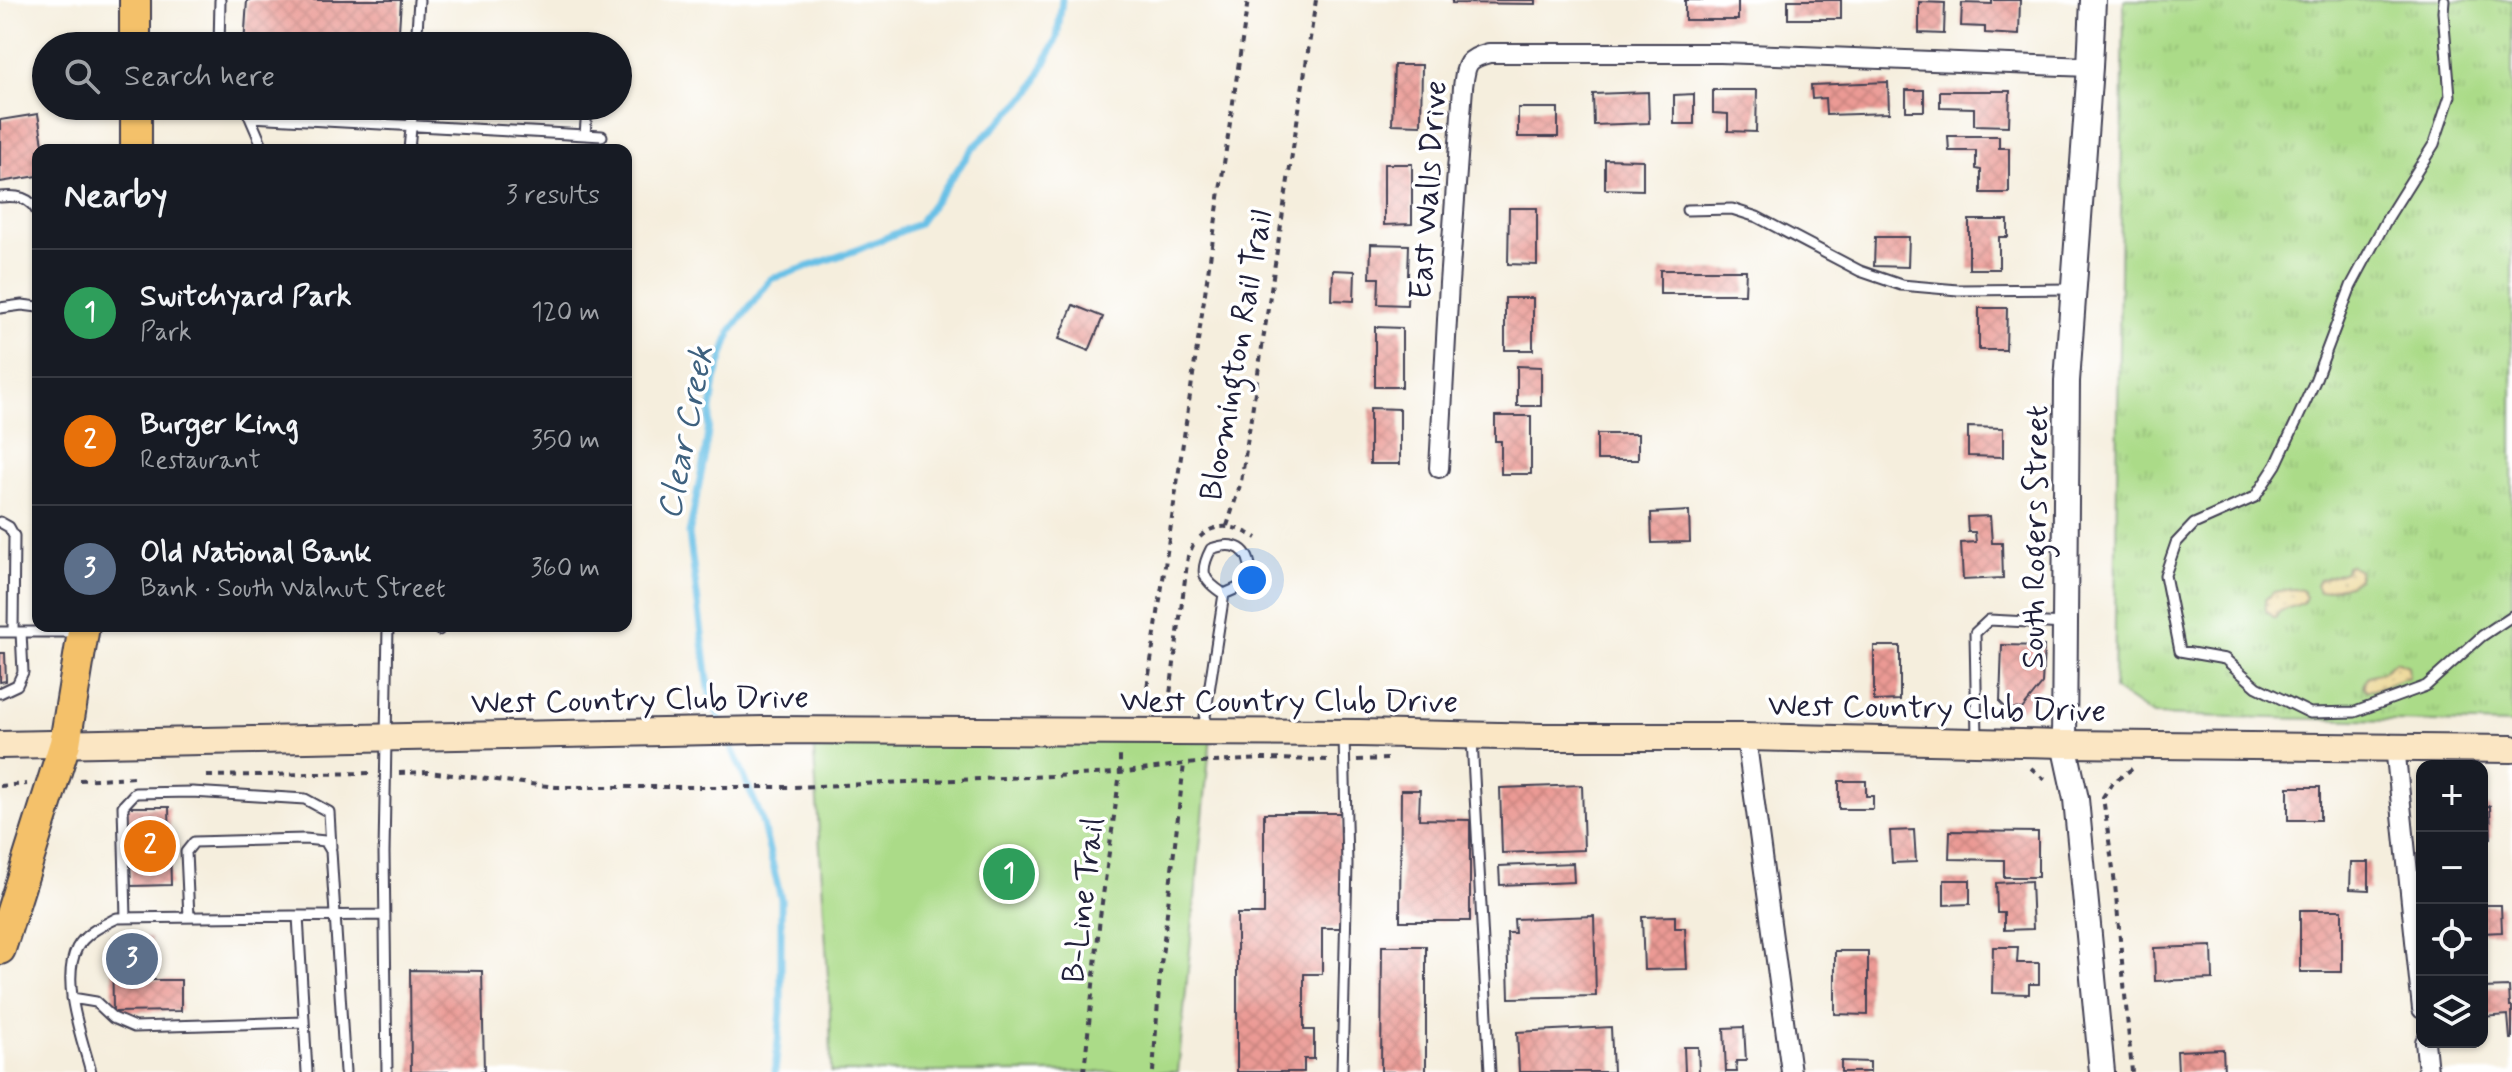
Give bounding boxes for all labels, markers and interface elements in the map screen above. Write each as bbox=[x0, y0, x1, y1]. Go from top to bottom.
search box bbox=[32, 32, 632, 120]
icon: search bbox=[60, 54, 104, 98]
text: Search here bbox=[124, 57, 275, 96]
street label: East Walls Drive bbox=[1400, 79, 1458, 301]
text: Nearby bbox=[64, 174, 168, 219]
text: 3 results bbox=[506, 179, 600, 213]
street label: Bloomington Rail Trail bbox=[1191, 207, 1286, 504]
text: Switchyard Park bbox=[140, 277, 351, 316]
text: 1 bbox=[84, 296, 96, 330]
text: 120 m bbox=[531, 296, 600, 330]
text: Park bbox=[140, 316, 192, 350]
water label: Clear Creek bbox=[648, 342, 725, 523]
text: Burger King bbox=[140, 405, 299, 444]
street label: South Rogers Street bbox=[2013, 405, 2062, 669]
text: 2 bbox=[84, 424, 96, 458]
text: 350 m bbox=[531, 424, 600, 458]
text: Restaurant bbox=[140, 444, 261, 478]
text: Old National Bank bbox=[140, 533, 372, 572]
text: 3 bbox=[84, 552, 96, 586]
text: 360 m bbox=[531, 552, 600, 586]
your location bbox=[1232, 560, 1272, 600]
text: Bank · South Walnut Street bbox=[140, 572, 446, 606]
street label: West Country Club Drive bbox=[471, 677, 809, 725]
street label: West Country Club Drive bbox=[1120, 681, 1458, 723]
street label: West Country Club Drive bbox=[1768, 685, 2106, 733]
map controls bbox=[2416, 760, 2488, 1048]
button: + bbox=[2416, 760, 2488, 832]
street label: B-Line Trail bbox=[1053, 815, 1115, 985]
pin: 2 bbox=[124, 816, 176, 876]
button: − bbox=[2416, 832, 2488, 904]
pin: 1 bbox=[983, 844, 1035, 904]
button: locate bbox=[2416, 904, 2488, 976]
pin: 3 bbox=[106, 929, 158, 989]
button: layers bbox=[2416, 976, 2488, 1048]

